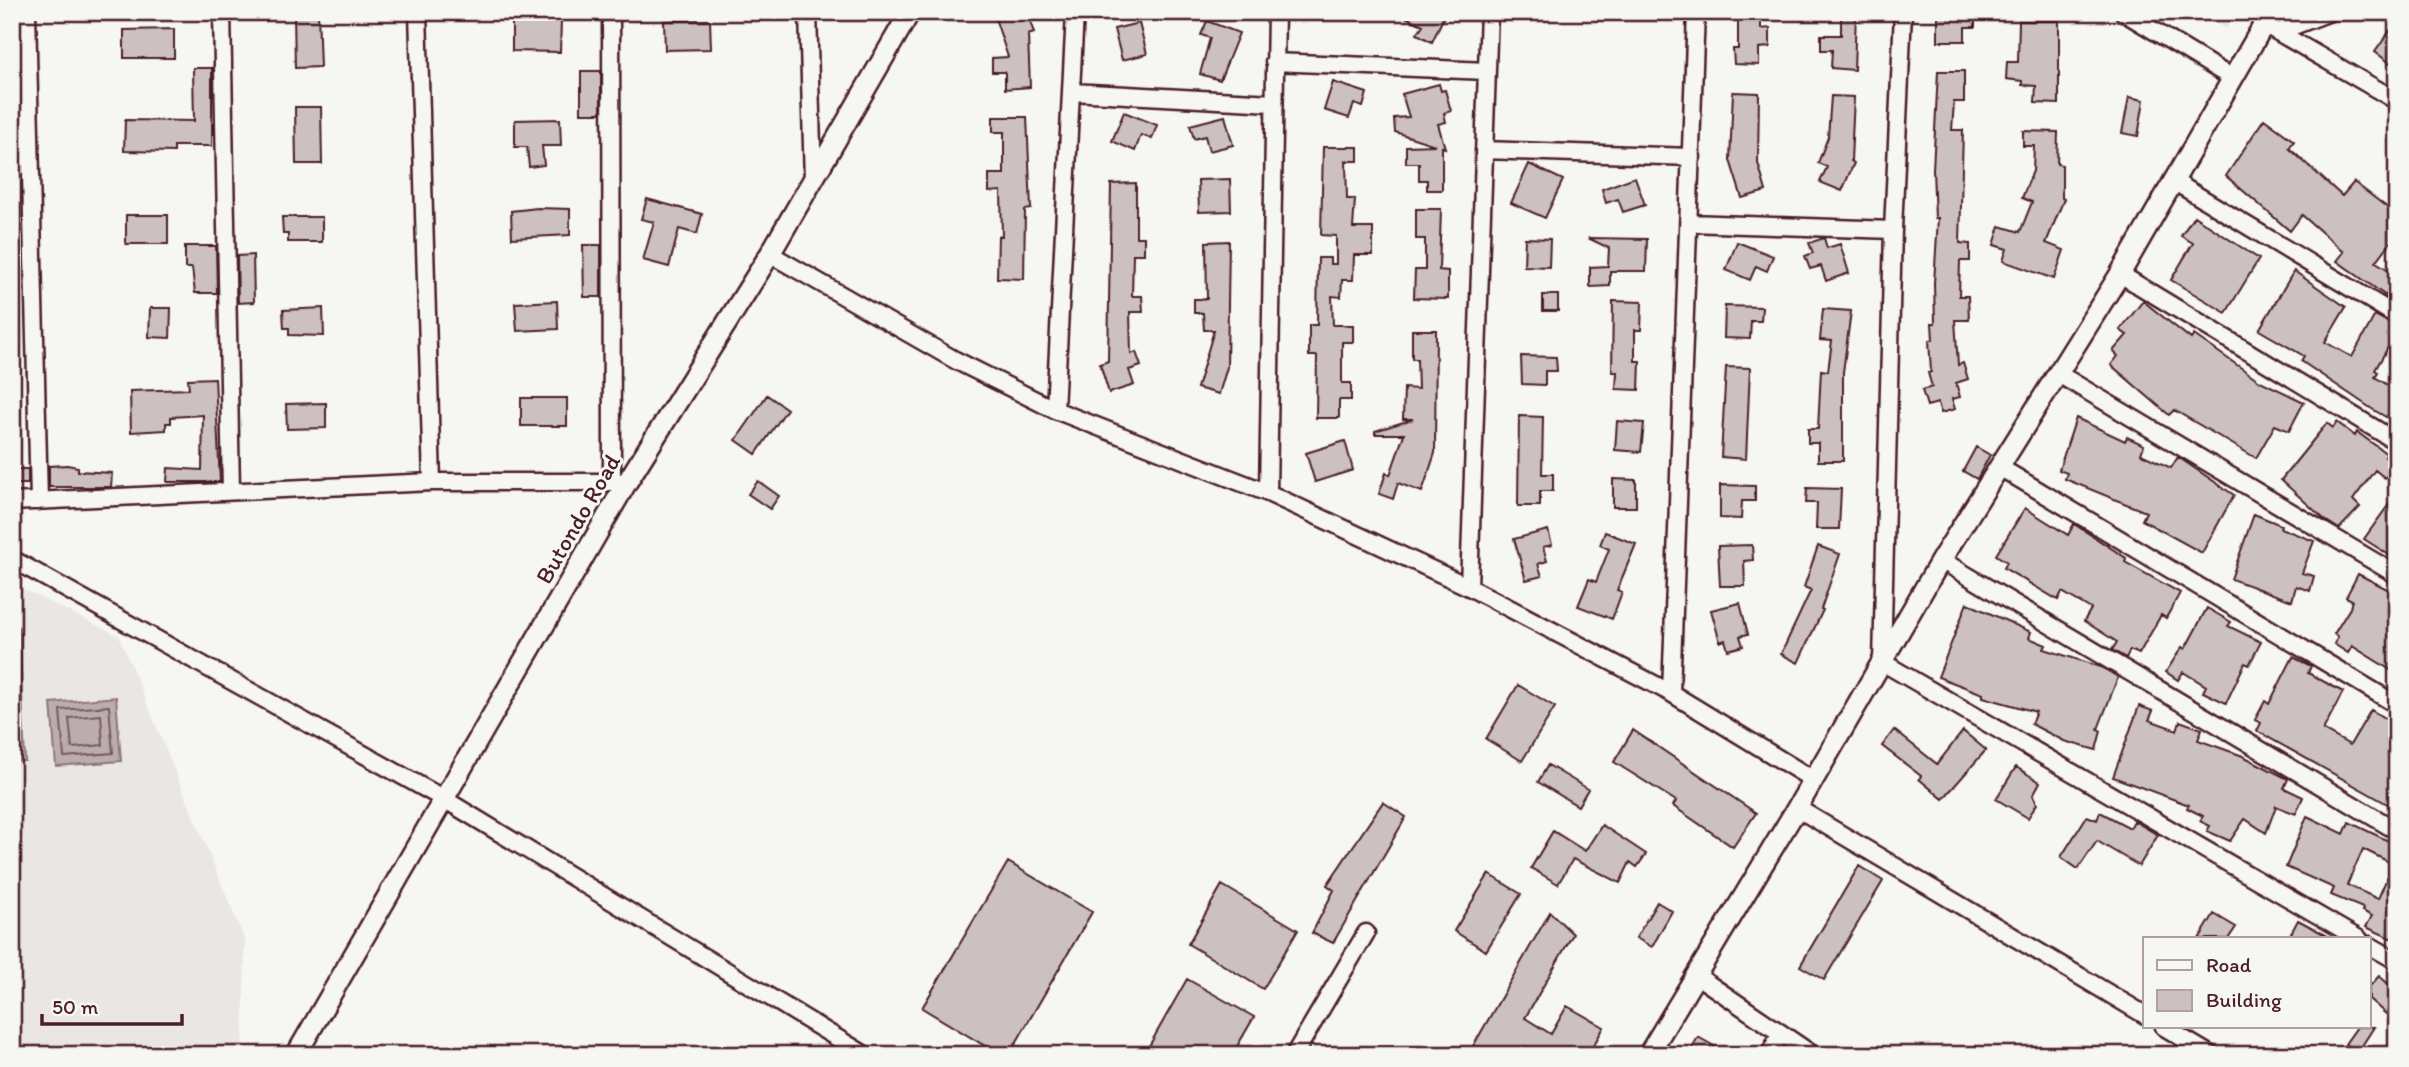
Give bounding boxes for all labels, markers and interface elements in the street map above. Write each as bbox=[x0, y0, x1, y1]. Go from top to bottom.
street label: Butondo Road bbox=[529, 449, 626, 589]
legend bbox=[2143, 937, 2370, 1028]
text: Road bbox=[2206, 952, 2252, 977]
scale bar bbox=[42, 983, 182, 1027]
text: Building bbox=[2206, 987, 2282, 1012]
text: 50 m bbox=[52, 994, 99, 1019]

